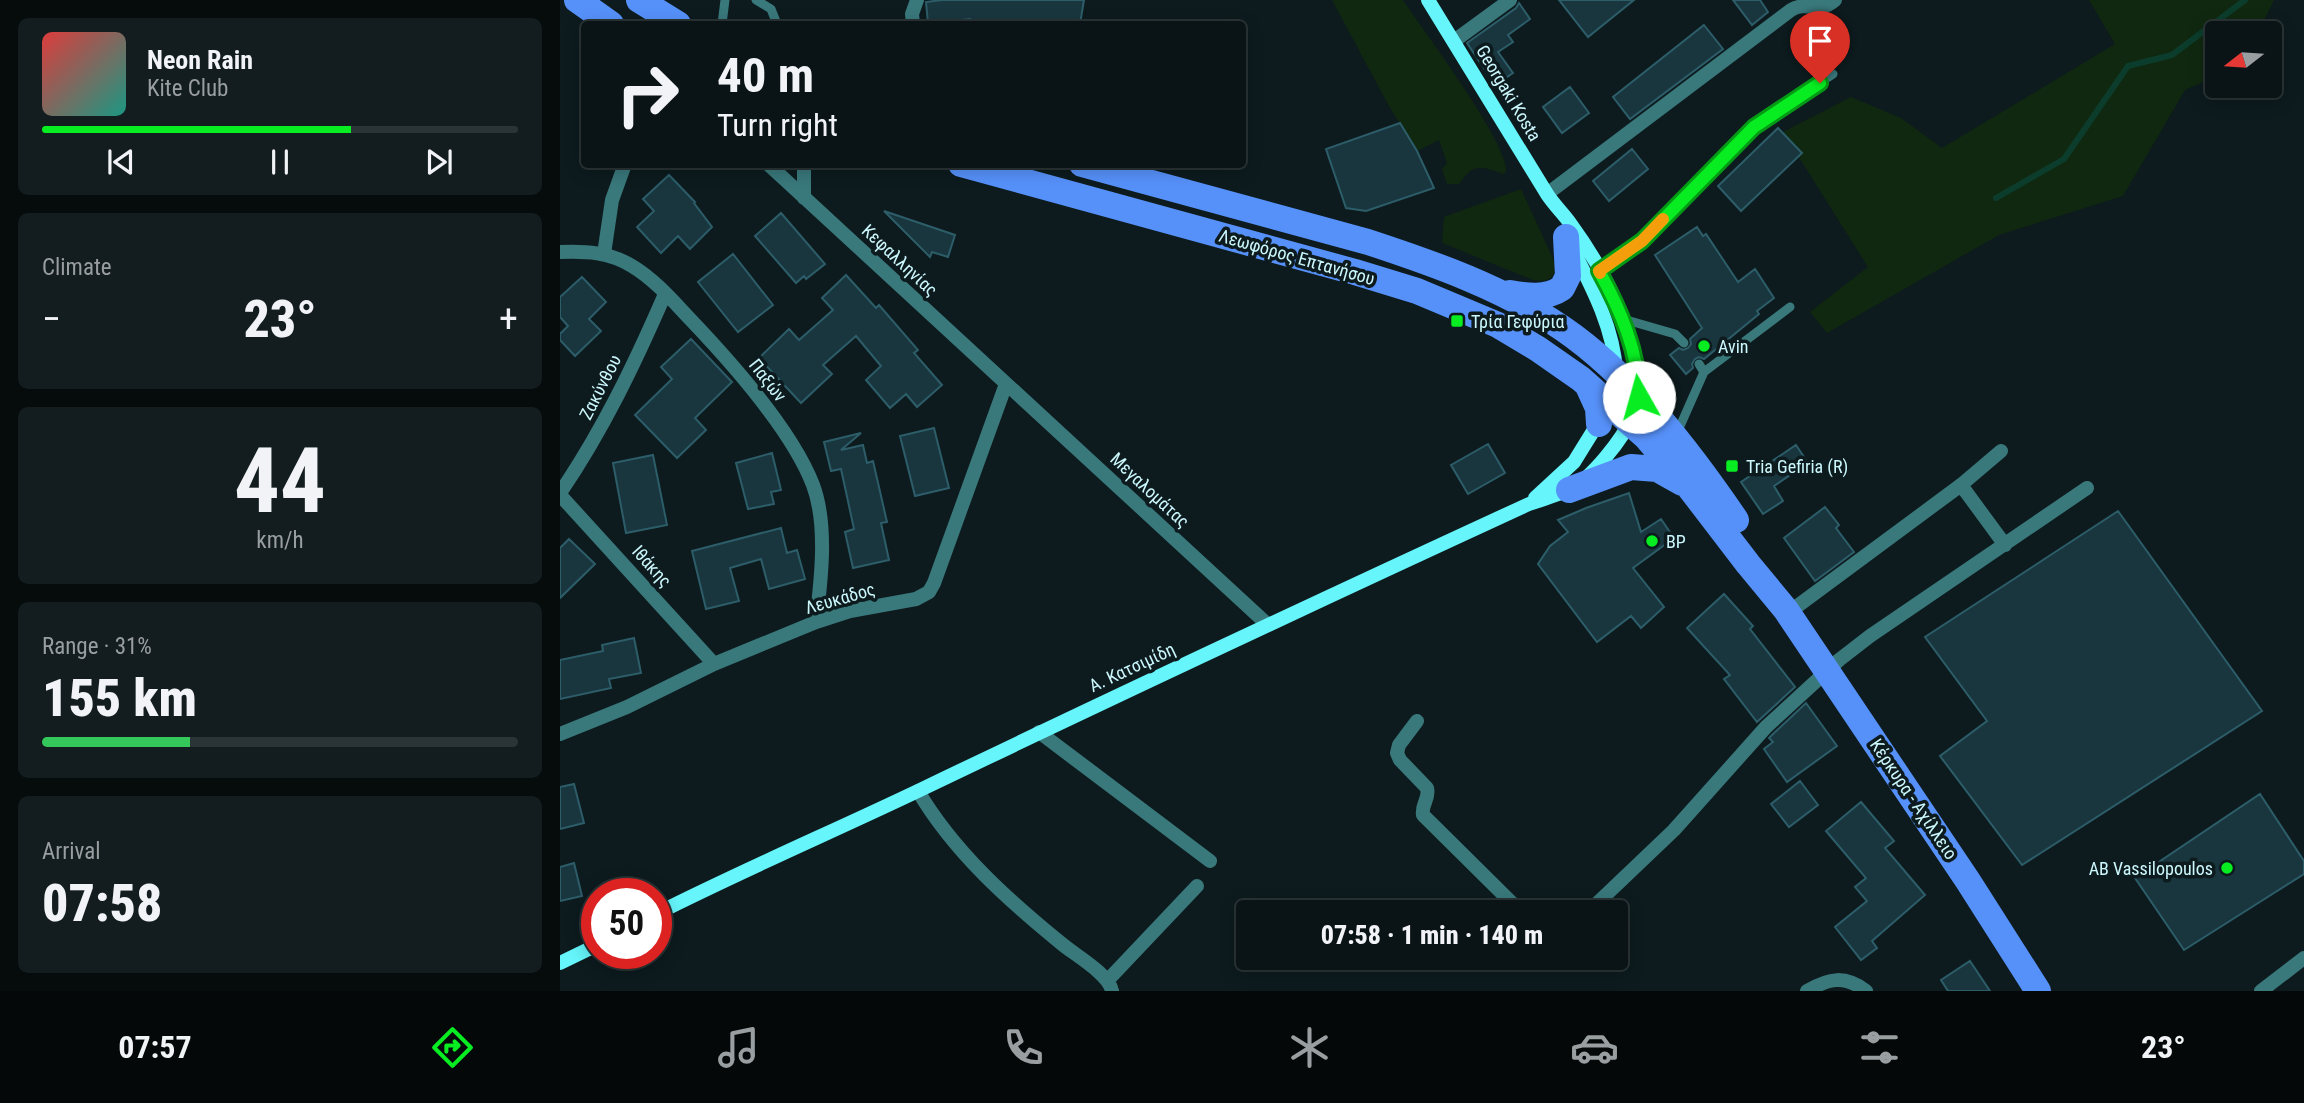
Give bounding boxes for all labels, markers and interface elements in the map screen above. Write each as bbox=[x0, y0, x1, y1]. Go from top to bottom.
pin bbox=[1790, 11, 1850, 83]
north arrow bbox=[2205, 21, 2282, 98]
map controls bbox=[2205, 21, 2282, 98]
icon: arrive bbox=[1801, 22, 1839, 60]
street label: Georgaki Kosta bbox=[1472, 41, 1546, 145]
text: Neon Rain bbox=[147, 45, 253, 75]
text: 40 m bbox=[717, 47, 814, 104]
icon: right bbox=[602, 49, 693, 140]
text: Kite Club bbox=[147, 75, 228, 102]
text: Turn right bbox=[717, 106, 838, 144]
icon: previous bbox=[102, 143, 140, 181]
icon: pause bbox=[261, 143, 299, 181]
icon: next bbox=[420, 143, 458, 181]
street label: Κεφαλληνίας bbox=[858, 220, 942, 300]
street label: Λεωφόρος Επτανήσου bbox=[1217, 225, 1377, 289]
text: Climate bbox=[42, 254, 112, 281]
text: 23° bbox=[243, 289, 317, 350]
text: − bbox=[42, 297, 61, 341]
text: + bbox=[499, 297, 518, 341]
place label: Τρία Γεφύρια bbox=[1471, 311, 1565, 332]
marker: Τρία Γεφύρια bbox=[1449, 313, 1465, 329]
place label: Avin bbox=[1718, 336, 1749, 357]
marker: Avin bbox=[1696, 338, 1712, 354]
street label: Ζακύνθου bbox=[575, 351, 625, 423]
street label: Παξών bbox=[745, 354, 791, 406]
position arrow bbox=[1602, 360, 1676, 434]
text: 44 bbox=[234, 428, 326, 534]
street label: Μεγαλομάτας bbox=[1106, 448, 1194, 532]
place label: Tria Gefiria (R) bbox=[1746, 456, 1848, 478]
marker: Tria Gefiria (R) bbox=[1724, 458, 1740, 474]
text: km/h bbox=[256, 527, 304, 554]
place label: BP bbox=[1666, 531, 1686, 552]
marker: BP bbox=[1644, 533, 1660, 549]
street label: Ιθάκης bbox=[628, 541, 676, 591]
street label: Λευκάδος bbox=[803, 578, 877, 618]
text: Range · 31% bbox=[42, 633, 152, 660]
street label: Α. Κατσιμίδη bbox=[1086, 638, 1178, 696]
text: 155 km bbox=[42, 668, 197, 729]
street label: Κέρκυρα - Αχίλλειο bbox=[1866, 735, 1962, 863]
text: Arrival bbox=[42, 838, 101, 865]
place label: AB Vassilopoulos bbox=[2089, 858, 2213, 879]
marker: AB Vassilopoulos bbox=[2219, 860, 2235, 876]
text: 07:58 bbox=[42, 873, 162, 934]
speed limit sign: 50 bbox=[581, 878, 672, 969]
text: 07:58 · 1 min · 140 m bbox=[1321, 920, 1543, 950]
icon: directions bbox=[428, 1023, 477, 1072]
icon: music bbox=[714, 1023, 763, 1072]
icon: phone bbox=[999, 1023, 1048, 1072]
icon: climate bbox=[1285, 1023, 1334, 1072]
icon: car bbox=[1570, 1023, 1619, 1072]
icon: filters bbox=[1855, 1023, 1904, 1072]
text: 07:57 bbox=[118, 1028, 192, 1066]
text: 23° bbox=[2141, 1028, 2186, 1066]

